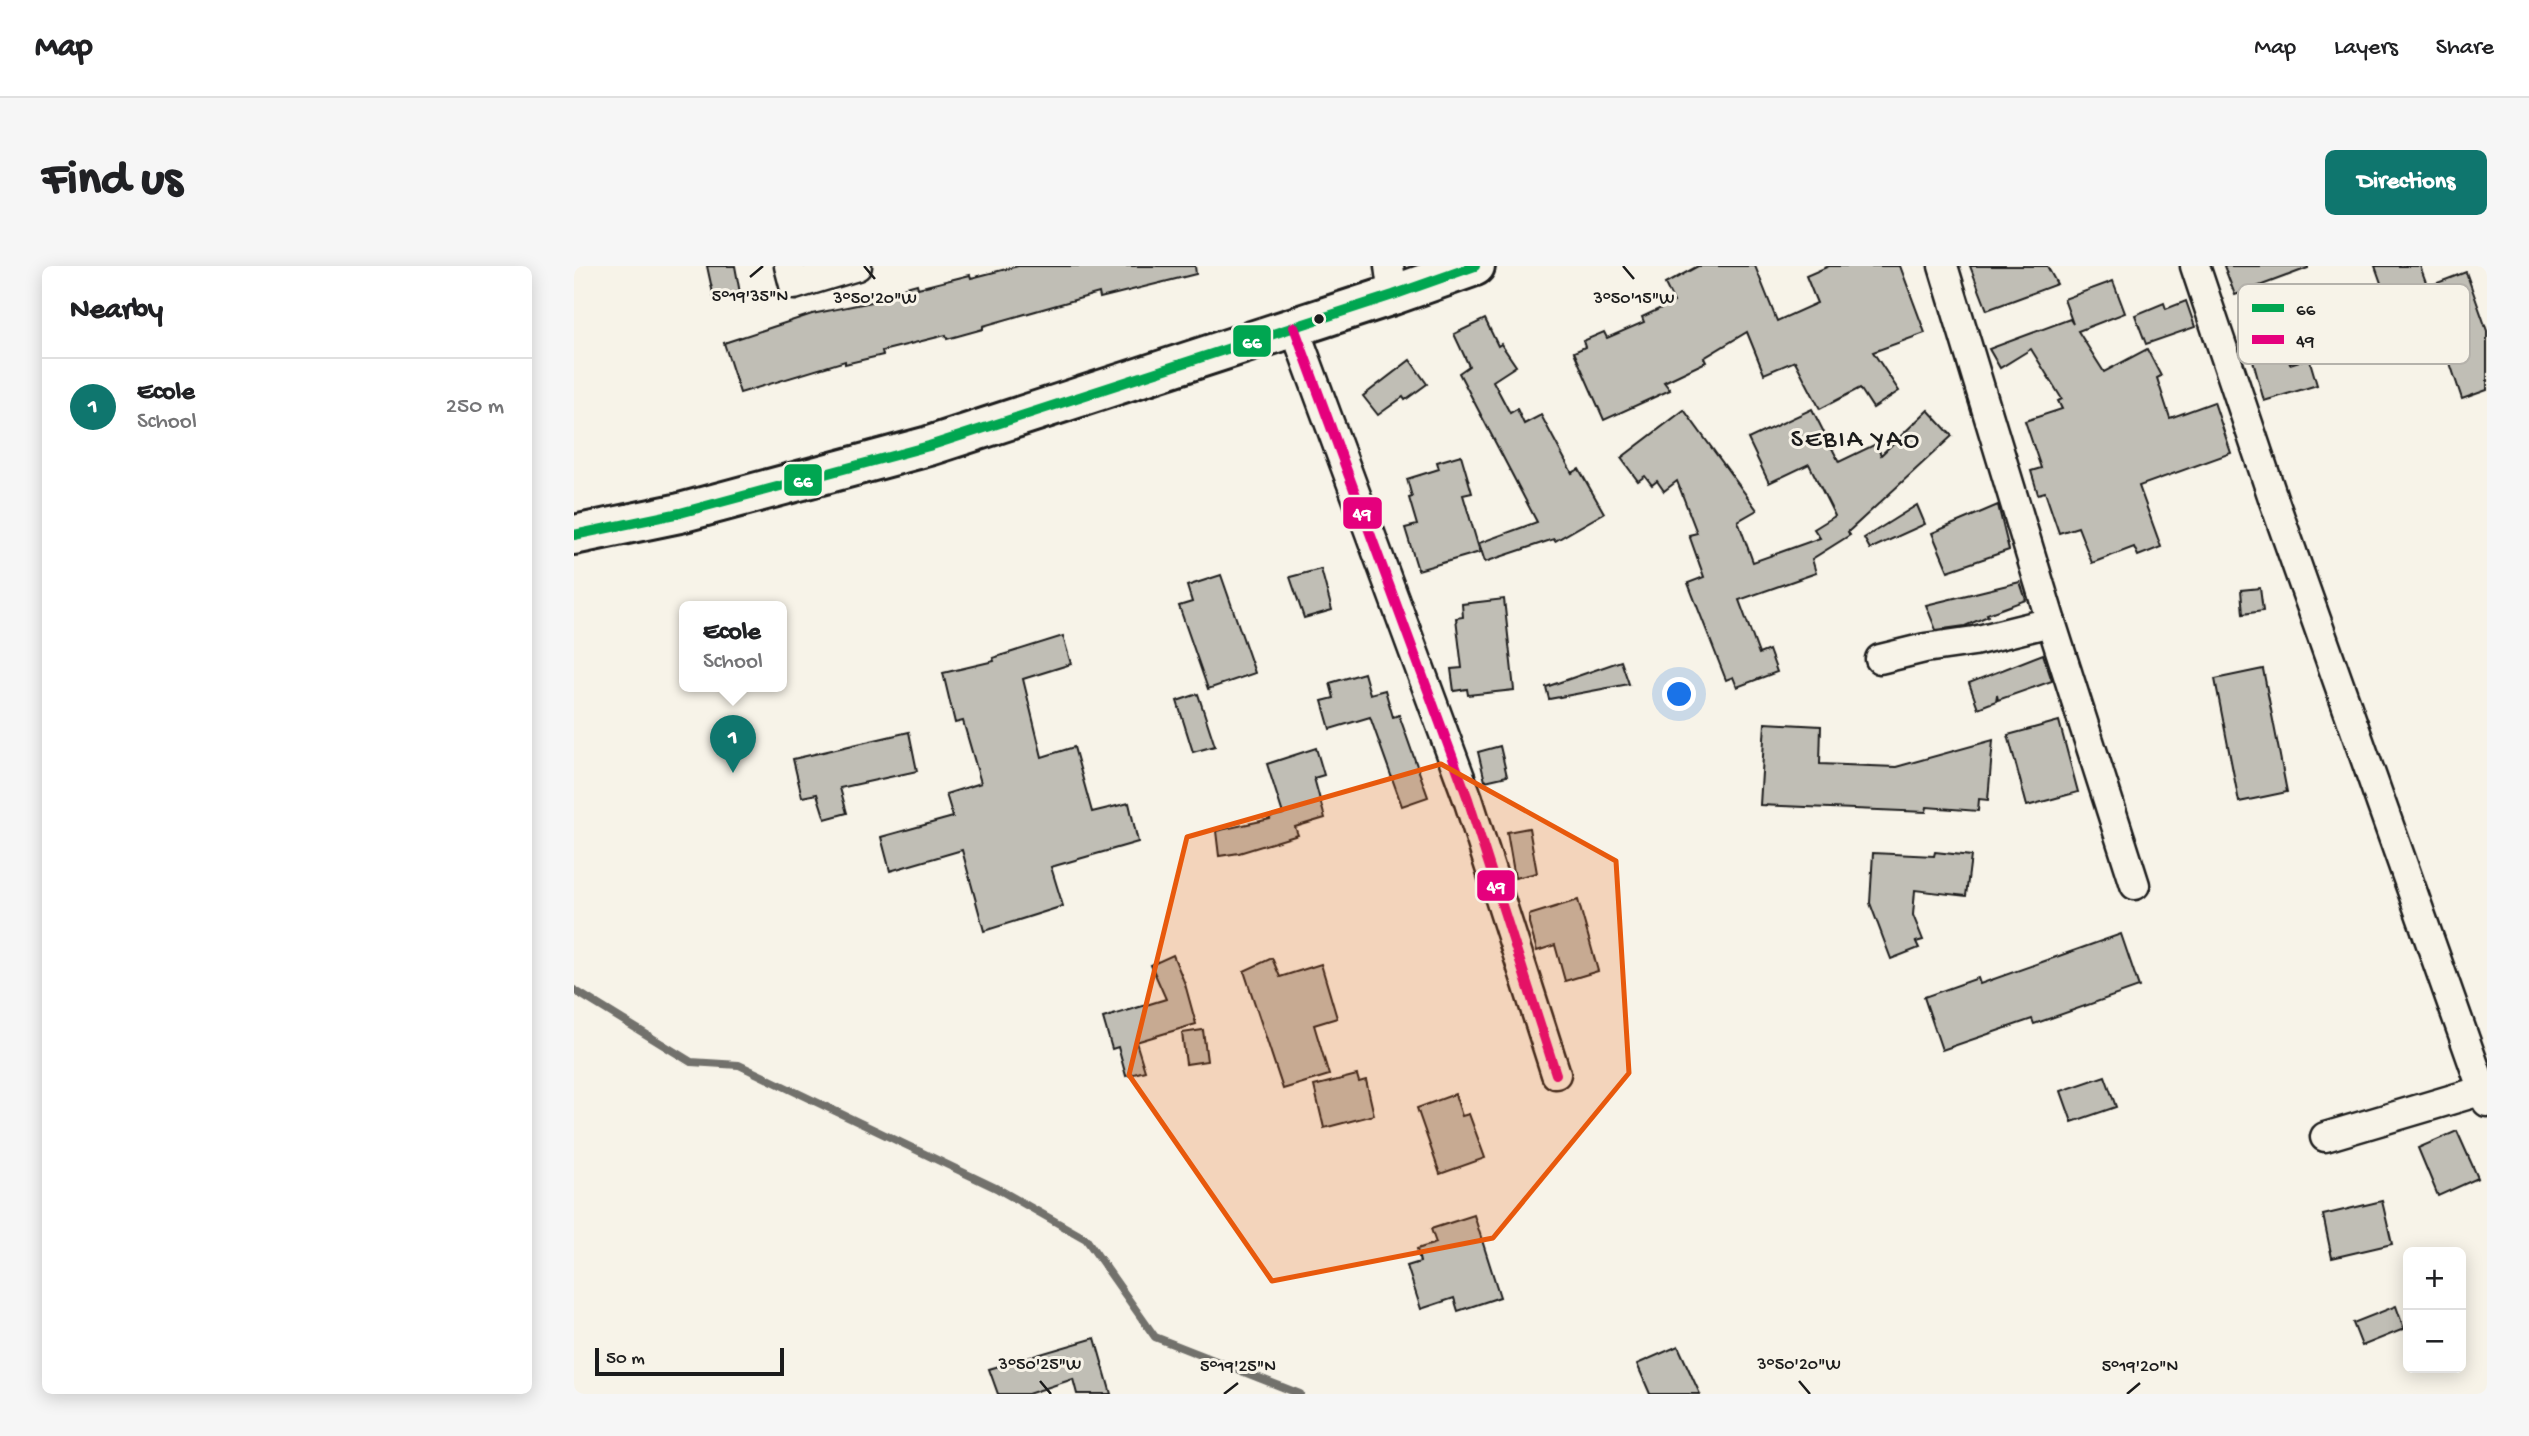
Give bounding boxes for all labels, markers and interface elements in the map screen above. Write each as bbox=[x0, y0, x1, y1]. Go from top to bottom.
text: Map bbox=[35, 29, 92, 67]
text: Map bbox=[2254, 34, 2296, 63]
text: Layers bbox=[2334, 34, 2398, 63]
text: Share bbox=[2436, 34, 2494, 63]
button: Directions bbox=[2325, 150, 2487, 215]
text: Find us bbox=[42, 153, 182, 211]
legend bbox=[2238, 284, 2470, 364]
text: 5°19'35"N bbox=[712, 287, 788, 308]
text: 3°50'20"W bbox=[832, 289, 917, 310]
text: 3°50'15"W bbox=[1592, 289, 1675, 310]
text: Nearby bbox=[70, 294, 163, 329]
text: 66 bbox=[2296, 300, 2316, 323]
unlabelled marker bbox=[1312, 312, 1326, 326]
line badge: 66 bbox=[1232, 324, 1272, 358]
text: 49 bbox=[2296, 331, 2315, 354]
text: 66 bbox=[1242, 333, 1262, 356]
text: Ecole bbox=[137, 378, 195, 409]
text: 1 bbox=[88, 394, 98, 421]
text: 250 m bbox=[446, 394, 504, 421]
text: School bbox=[137, 409, 197, 436]
district label: SEBIA YAO bbox=[1791, 426, 1921, 457]
line badge: 66 bbox=[783, 463, 823, 497]
text: 66 bbox=[793, 472, 813, 495]
line badge: 49 bbox=[1342, 496, 1383, 530]
text: 49 bbox=[1352, 504, 1372, 527]
popup bbox=[679, 601, 787, 692]
text: Ecole bbox=[703, 618, 761, 649]
text: School bbox=[703, 649, 763, 676]
your location bbox=[1662, 677, 1696, 711]
pin: 1 bbox=[710, 715, 756, 773]
line badge: 49 bbox=[1476, 869, 1516, 902]
text: 49 bbox=[1486, 877, 1506, 900]
map controls bbox=[2403, 1247, 2466, 1373]
button: + bbox=[2403, 1247, 2466, 1310]
button: − bbox=[2403, 1310, 2466, 1373]
scale bar bbox=[595, 1345, 784, 1377]
text: 50 m bbox=[606, 1348, 645, 1371]
text: 3°50'25"W bbox=[998, 1355, 1081, 1376]
text: 3°50'20"W bbox=[1756, 1355, 1841, 1376]
text: 5°19'25"N bbox=[1200, 1357, 1276, 1378]
text: 5°19'20"N bbox=[2102, 1357, 2178, 1378]

